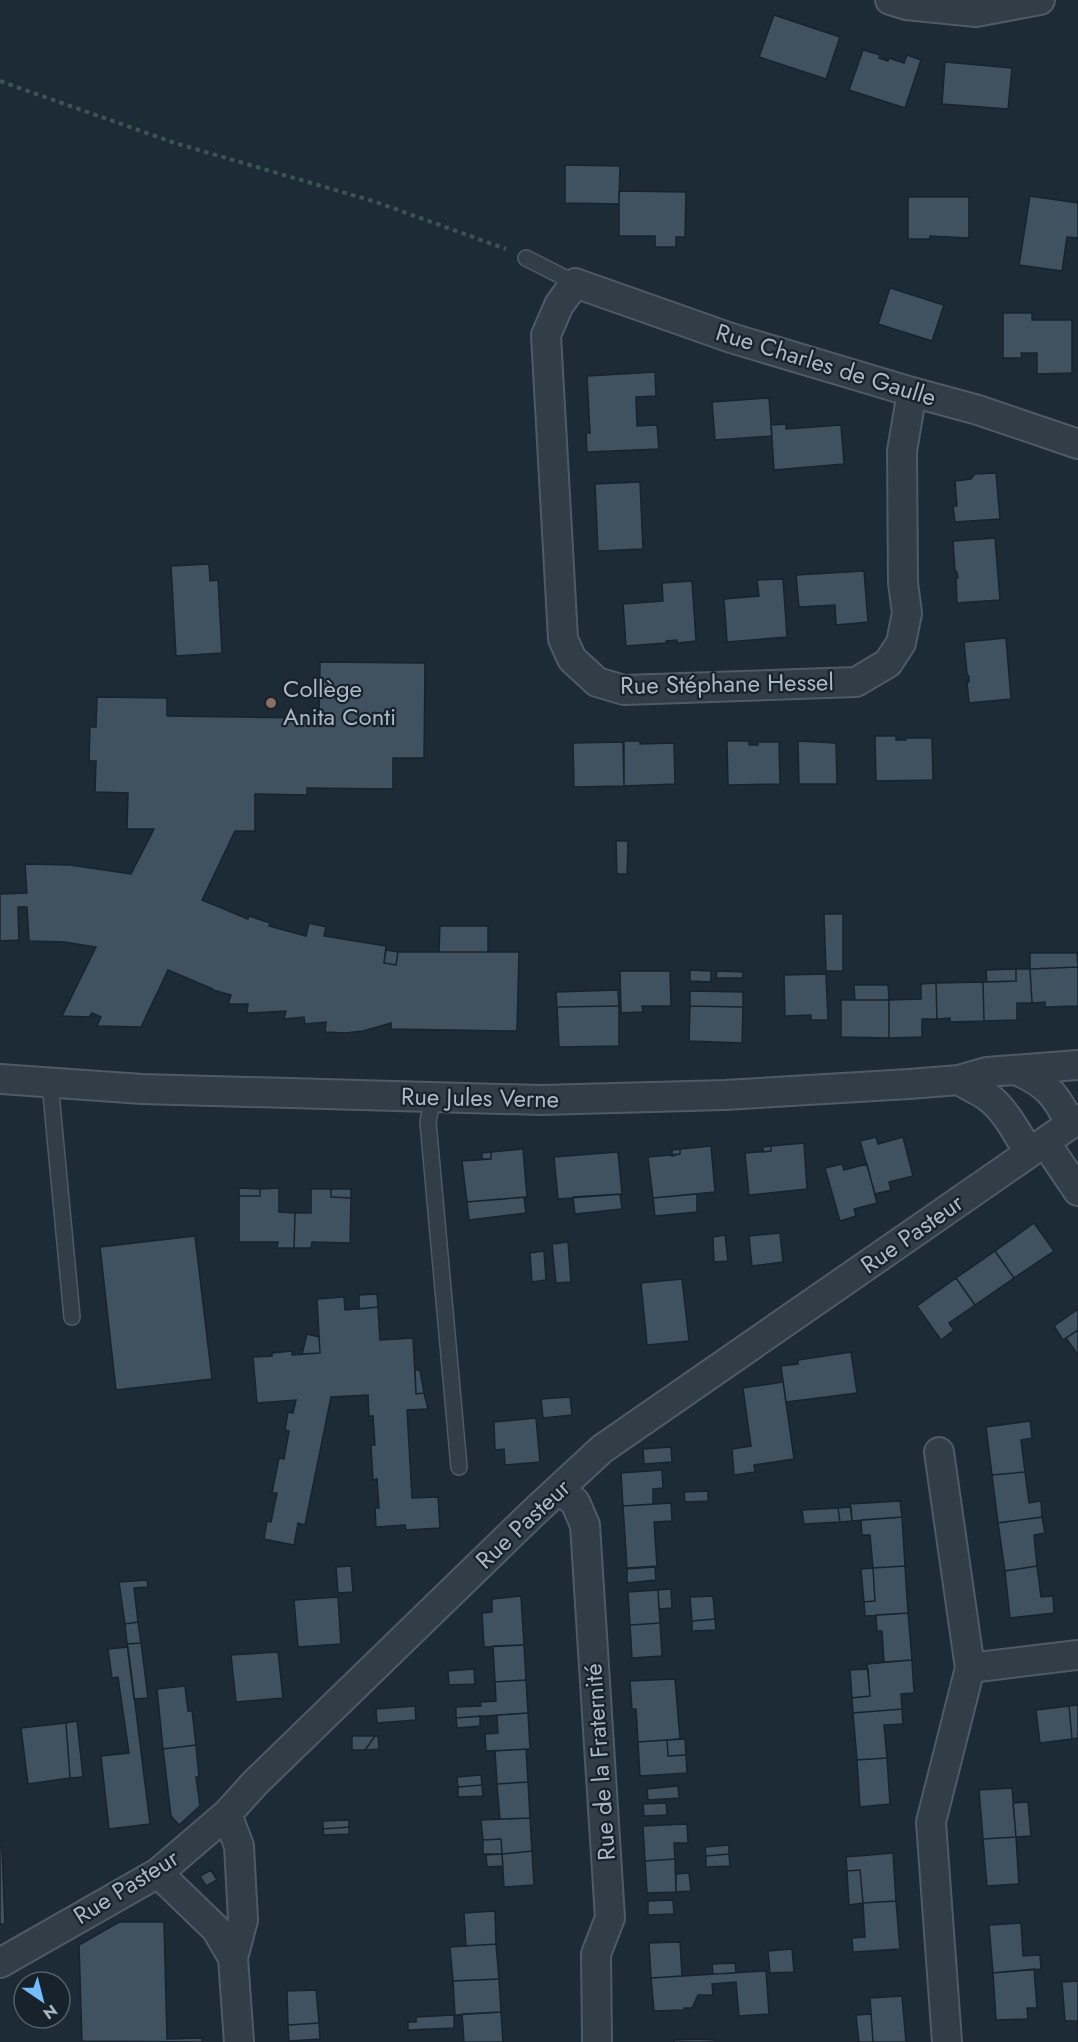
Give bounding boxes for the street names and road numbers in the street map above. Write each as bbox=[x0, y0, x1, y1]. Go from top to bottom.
street label: Rue Charles de Gaulle bbox=[712, 314, 941, 415]
street label: Rue Stéphane Hessel bbox=[620, 664, 834, 703]
street label: Rue Jules Verne bbox=[401, 1079, 559, 1116]
street label: Rue Pasteur bbox=[853, 1185, 971, 1282]
street label: Rue Pasteur bbox=[467, 1470, 578, 1577]
street label: Rue de la Fraternité bbox=[575, 1662, 624, 1862]
street label: Rue Pasteur bbox=[66, 1840, 186, 1933]

